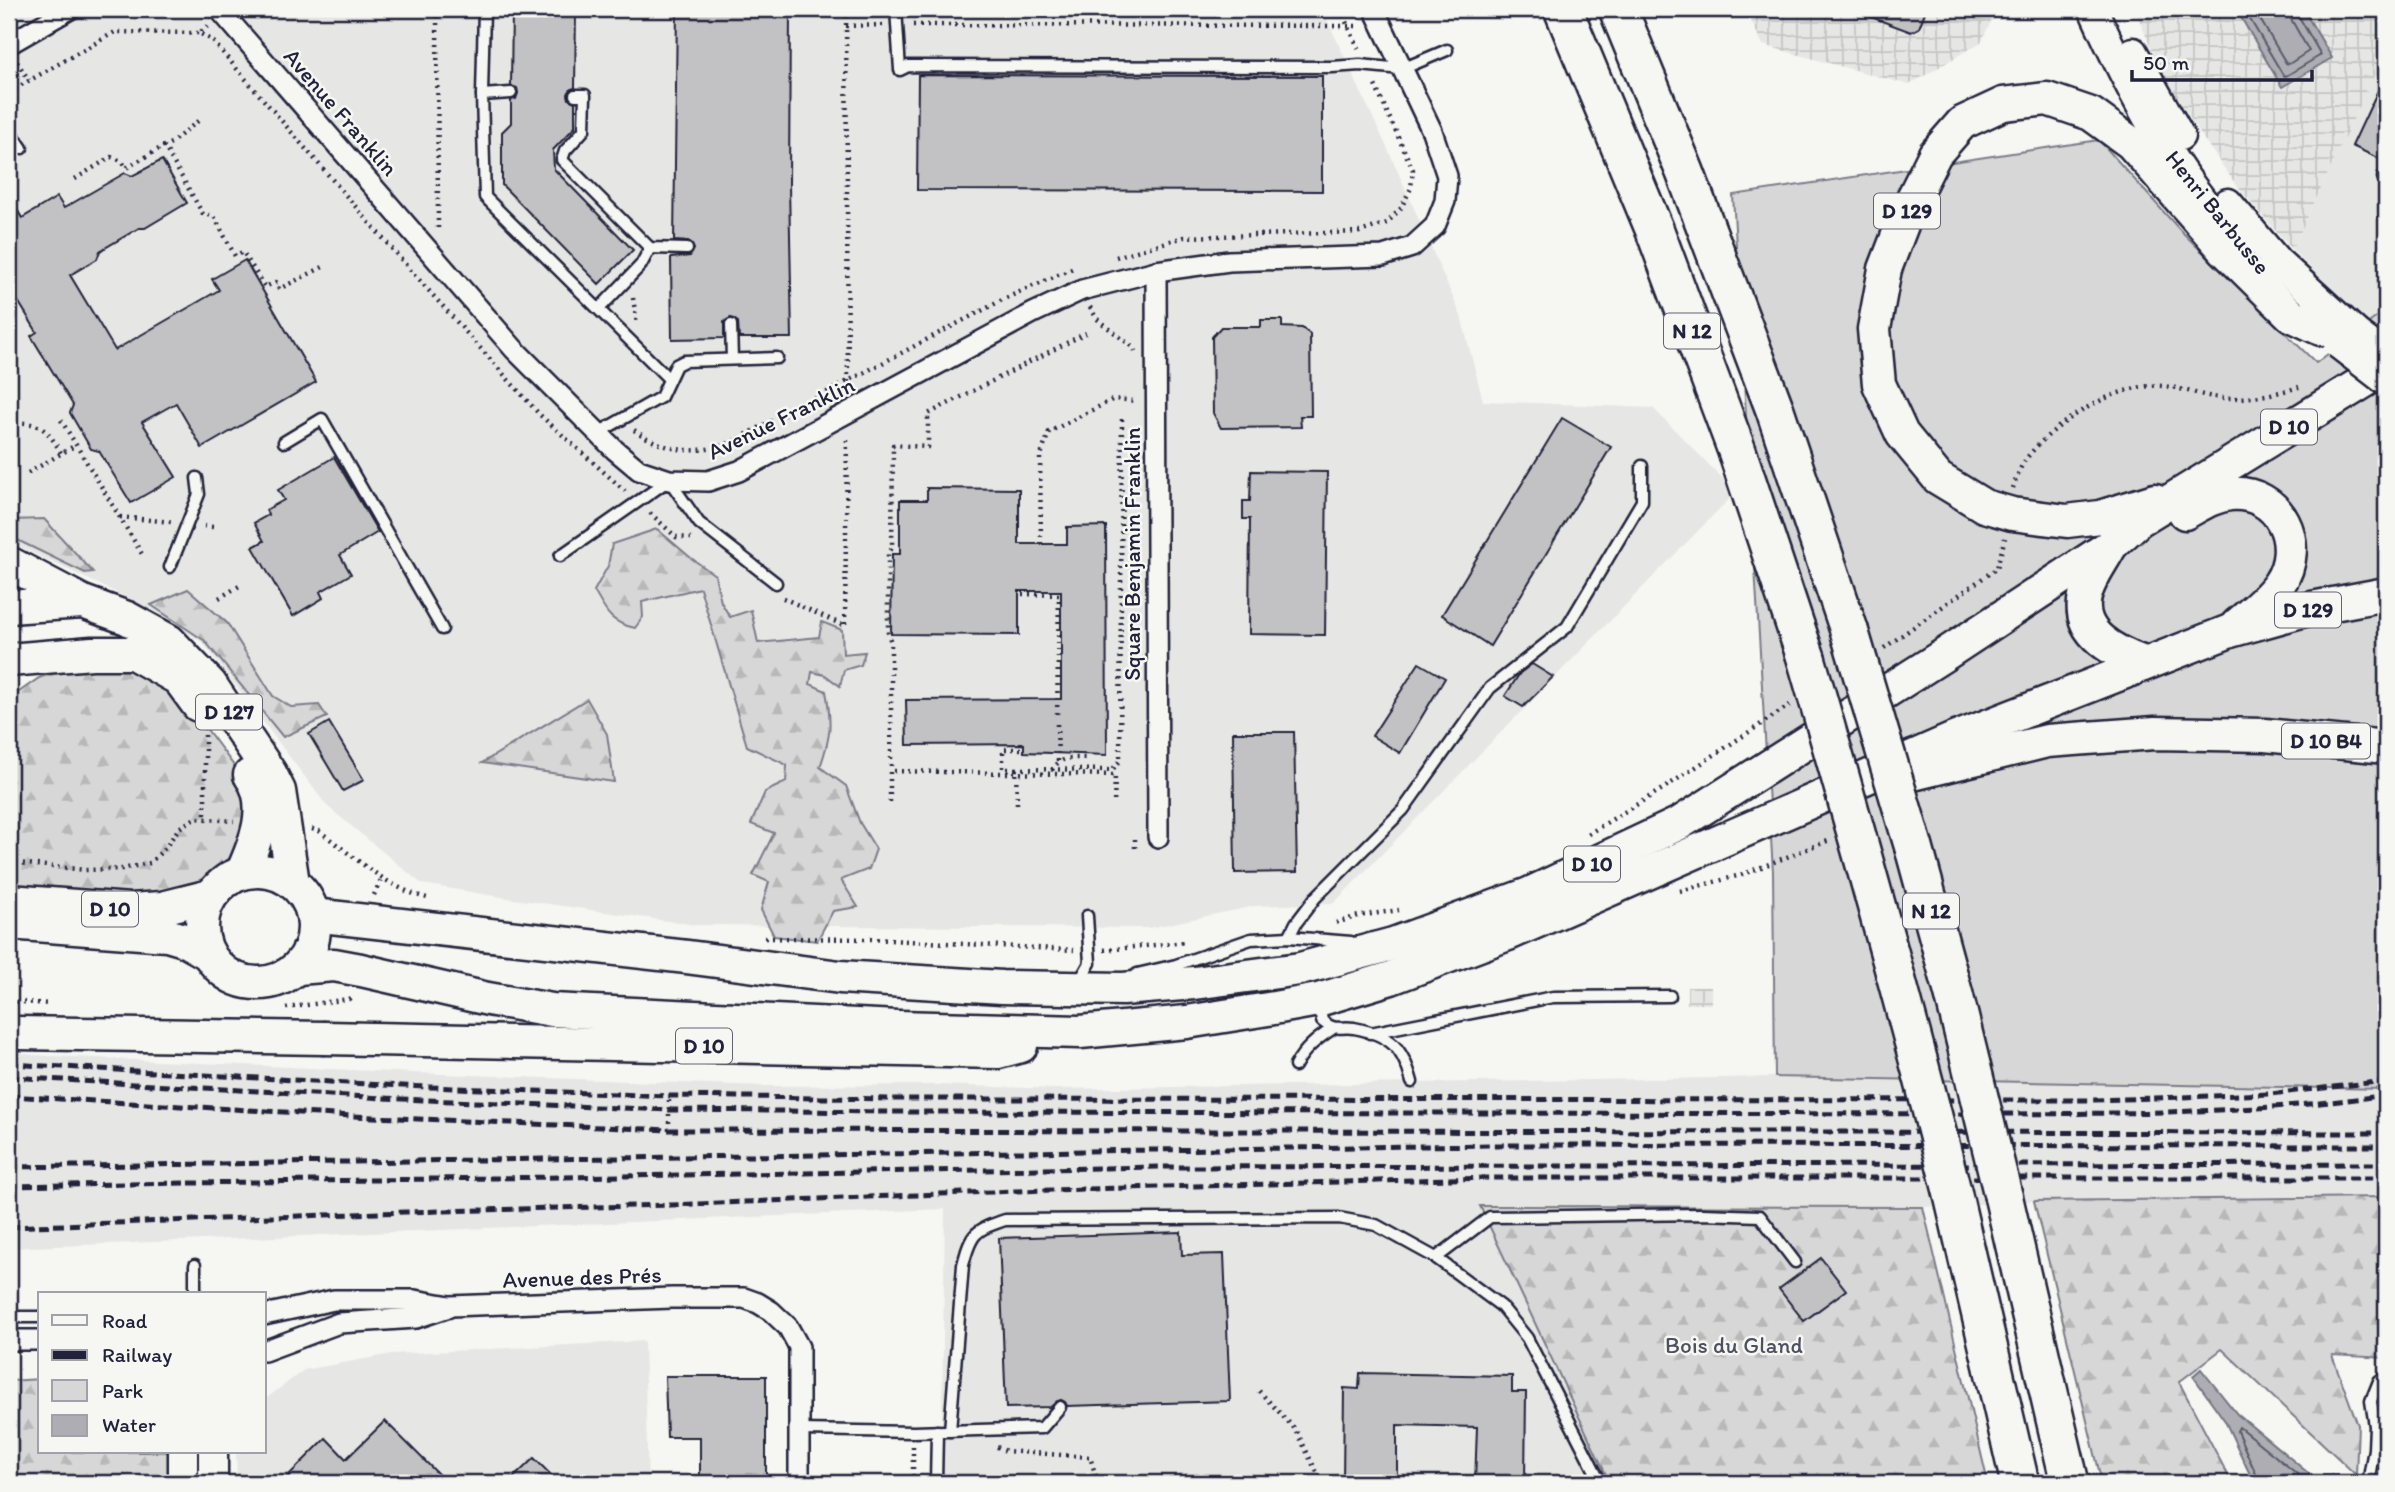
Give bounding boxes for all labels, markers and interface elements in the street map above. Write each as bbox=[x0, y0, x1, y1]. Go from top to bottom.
scale bar bbox=[2132, 38, 2313, 82]
street label: Avenue Franklin bbox=[278, 42, 404, 182]
text: 50 m bbox=[2143, 50, 2190, 75]
street label: Henri Barbusse bbox=[2159, 144, 2277, 280]
road number: D 129 bbox=[1874, 194, 1940, 228]
road number: N 12 bbox=[1664, 314, 1720, 348]
street label: Avenue Franklin bbox=[703, 370, 859, 466]
road number: D 10 bbox=[2261, 410, 2317, 444]
street label: Square Benjamin Franklin bbox=[1118, 427, 1146, 681]
road number: D 129 bbox=[2275, 592, 2341, 628]
road number: D 127 bbox=[196, 694, 262, 730]
road number: D 10 B4 bbox=[2282, 724, 2370, 758]
road number: D 10 bbox=[1564, 846, 1620, 882]
road number: D 10 bbox=[82, 892, 138, 926]
road number: N 12 bbox=[1903, 894, 1959, 928]
road number: D 10 bbox=[676, 1028, 732, 1064]
street label: Avenue des Prés bbox=[502, 1260, 662, 1294]
legend bbox=[38, 1292, 266, 1454]
text: Road bbox=[102, 1308, 148, 1333]
park label: Bois du Gland bbox=[1665, 1331, 1803, 1359]
text: Railway bbox=[102, 1342, 172, 1367]
text: Park bbox=[102, 1378, 144, 1403]
text: Water bbox=[102, 1412, 156, 1437]

